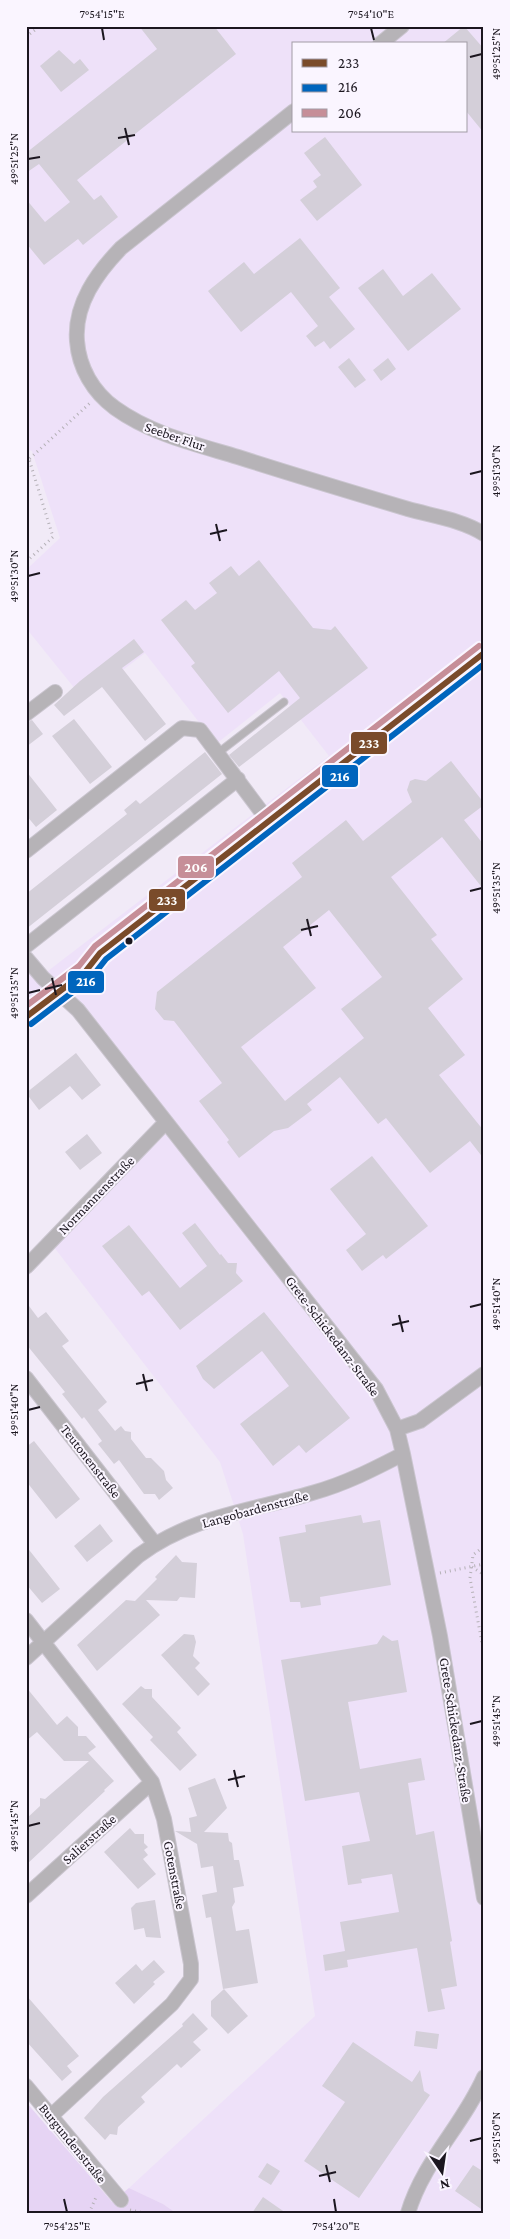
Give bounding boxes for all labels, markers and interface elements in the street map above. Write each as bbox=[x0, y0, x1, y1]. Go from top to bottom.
text: 7°54'15"E bbox=[79, 7, 125, 21]
text: 7°54'10"E bbox=[348, 7, 394, 21]
text: 49°51'25"N bbox=[489, 28, 503, 80]
legend bbox=[292, 42, 468, 132]
text: 233 bbox=[338, 55, 359, 71]
text: 216 bbox=[338, 79, 358, 95]
text: 206 bbox=[338, 105, 361, 121]
text: 49°51'25"N bbox=[7, 133, 21, 185]
street label: Seeber Flur bbox=[143, 418, 207, 454]
text: 49°51'30"N bbox=[489, 444, 503, 497]
text: 49°51'30"N bbox=[7, 549, 21, 602]
line badge: 233 bbox=[350, 731, 388, 755]
text: 233 bbox=[359, 735, 380, 751]
line badge: 216 bbox=[321, 764, 359, 788]
text: 216 bbox=[330, 768, 350, 784]
line badge: 206 bbox=[177, 855, 215, 879]
text: 206 bbox=[184, 859, 208, 875]
text: 49°51'35"N bbox=[489, 862, 503, 914]
line badge: 233 bbox=[148, 888, 186, 912]
text: 233 bbox=[157, 892, 178, 908]
unlabelled marker bbox=[124, 936, 134, 946]
text: 49°51'35"N bbox=[7, 967, 21, 1019]
line badge: 216 bbox=[67, 970, 105, 994]
text: 216 bbox=[76, 973, 96, 989]
street label: Normannenstraße bbox=[55, 1152, 137, 1238]
street label: Grete-Schickedanz-Straße bbox=[283, 1273, 383, 1399]
text: 49°51'40"N bbox=[489, 1277, 503, 1330]
text: 49°51'40"N bbox=[7, 1383, 21, 1436]
street label: Teutonenstraße bbox=[57, 1421, 125, 1501]
street label: Langobardenstraße bbox=[200, 1487, 310, 1531]
street label: Grete-Schickedanz-Straße bbox=[437, 1657, 475, 1803]
text: 49°51'45"N bbox=[489, 1695, 503, 1747]
text: 49°51'45"N bbox=[7, 1800, 21, 1852]
street label: Salierstraße bbox=[59, 1811, 119, 1867]
street label: Gotenstraße bbox=[161, 1839, 189, 1911]
street label: Burgundenstraße bbox=[36, 2100, 110, 2186]
text: 49°51'50"N bbox=[489, 2112, 503, 2164]
north arrow bbox=[418, 2146, 468, 2196]
text: N bbox=[438, 2176, 451, 2194]
text: 7°54'25"E bbox=[44, 2219, 91, 2233]
text: 7°54'20"E bbox=[312, 2219, 360, 2233]

